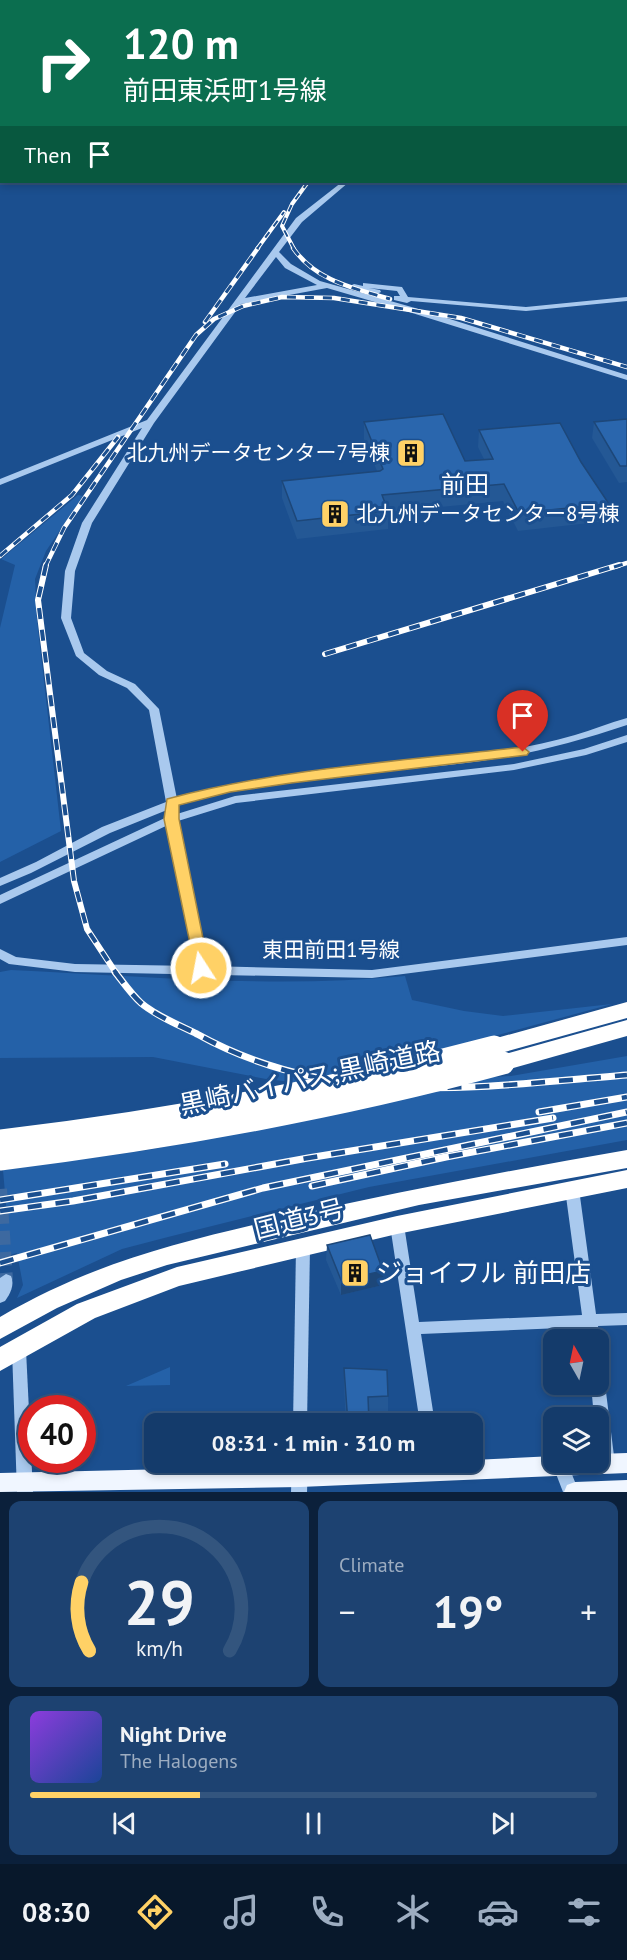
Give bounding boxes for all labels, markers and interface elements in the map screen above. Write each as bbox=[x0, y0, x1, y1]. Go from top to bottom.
text: 120 m bbox=[123, 16, 239, 71]
icon: right bbox=[24, 24, 102, 102]
text: 前田東浜町1号線 bbox=[123, 73, 327, 107]
icon: arrive bbox=[83, 138, 116, 171]
text: Then bbox=[24, 141, 71, 169]
building icon: 北九州データセンター7号棟 bbox=[395, 437, 427, 469]
place label: 北九州データセンター7号棟 bbox=[127, 439, 390, 466]
district label: 前田 bbox=[441, 469, 489, 500]
building icon: 北九州データセンター8号棟 bbox=[319, 498, 351, 530]
place label: 北九州データセンター8号棟 bbox=[356, 500, 619, 527]
pin bbox=[497, 690, 548, 752]
icon: arrive bbox=[506, 699, 539, 732]
position arrow bbox=[169, 936, 233, 1000]
street label: 東田前田1号線 bbox=[262, 936, 400, 963]
street label: 黒崎バイパス;黒崎道路 bbox=[176, 1034, 443, 1121]
street label: 国道3号 bbox=[250, 1191, 348, 1246]
place label: ジョイフル 前田店 bbox=[376, 1256, 591, 1289]
building icon: ジョイフル 前田店 bbox=[339, 1257, 371, 1289]
north arrow bbox=[543, 1329, 609, 1395]
map controls bbox=[543, 1329, 609, 1473]
speed limit sign: 40 bbox=[18, 1395, 96, 1473]
button: layers bbox=[543, 1407, 609, 1473]
text: 08:31 · 1 min · 310 m bbox=[212, 1429, 415, 1457]
text: Climate bbox=[339, 1552, 405, 1578]
text: 29 bbox=[124, 1561, 194, 1642]
text: 19° bbox=[433, 1582, 503, 1640]
text: − bbox=[339, 1590, 356, 1633]
text: + bbox=[580, 1590, 597, 1633]
text: km/h bbox=[135, 1634, 182, 1662]
text: Night Drive bbox=[120, 1720, 227, 1748]
text: The Halogens bbox=[120, 1748, 238, 1774]
icon: previous bbox=[108, 1807, 141, 1840]
icon: pause bbox=[297, 1807, 330, 1840]
icon: next bbox=[486, 1807, 519, 1840]
icon: directions bbox=[134, 1891, 176, 1933]
icon: music bbox=[220, 1891, 262, 1933]
icon: phone bbox=[306, 1891, 348, 1933]
icon: climate bbox=[392, 1891, 434, 1933]
icon: car bbox=[477, 1891, 519, 1933]
icon: filters bbox=[563, 1891, 605, 1933]
text: 08:30 bbox=[22, 1895, 90, 1929]

